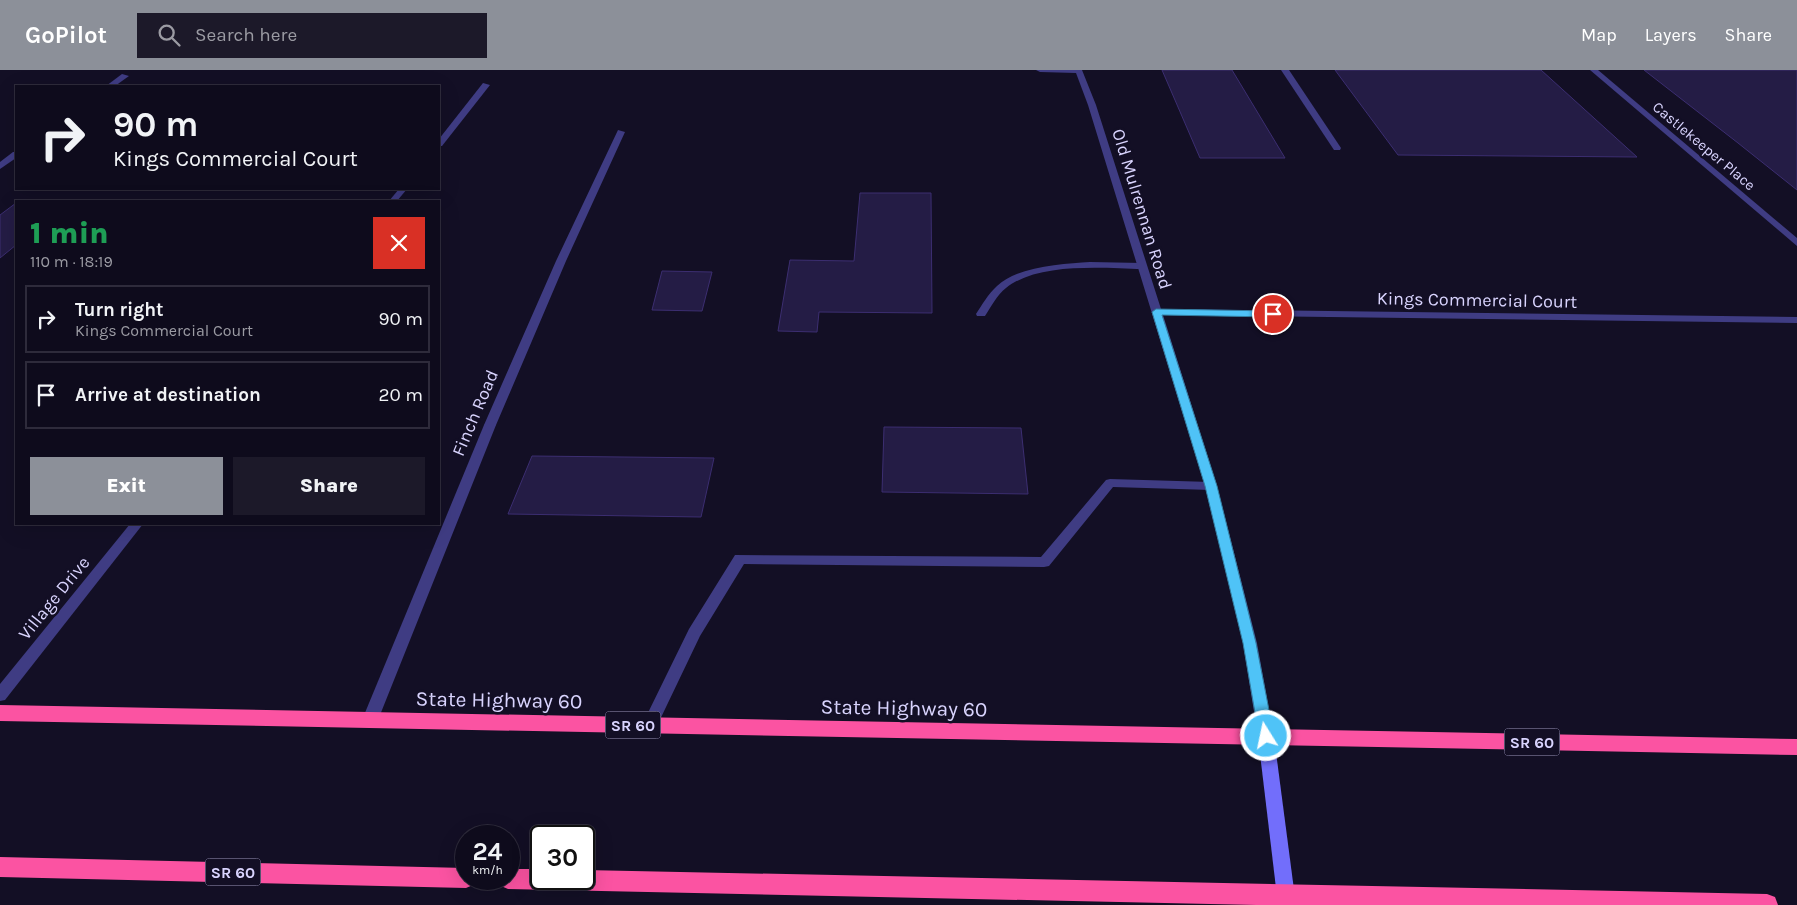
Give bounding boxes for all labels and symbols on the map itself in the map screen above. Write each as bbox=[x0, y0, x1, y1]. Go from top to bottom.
street label: Castlekeeper Place bbox=[1649, 98, 1759, 194]
street label: Old Mulrennan Road bbox=[1107, 126, 1177, 292]
street label: Kings Commercial Court bbox=[1377, 287, 1578, 313]
pin bbox=[1252, 293, 1294, 335]
street label: Finch Road bbox=[447, 367, 503, 459]
street label: Village Drive bbox=[14, 552, 94, 644]
street label: State Highway 60 bbox=[415, 687, 583, 713]
street label: State Highway 60 bbox=[820, 695, 988, 721]
position arrow bbox=[1239, 709, 1291, 761]
road number: SR 60 bbox=[606, 712, 660, 738]
road number: SR 60 bbox=[1504, 729, 1560, 756]
speed limit sign: 30 bbox=[530, 825, 595, 890]
road number: SR 60 bbox=[206, 859, 260, 886]

